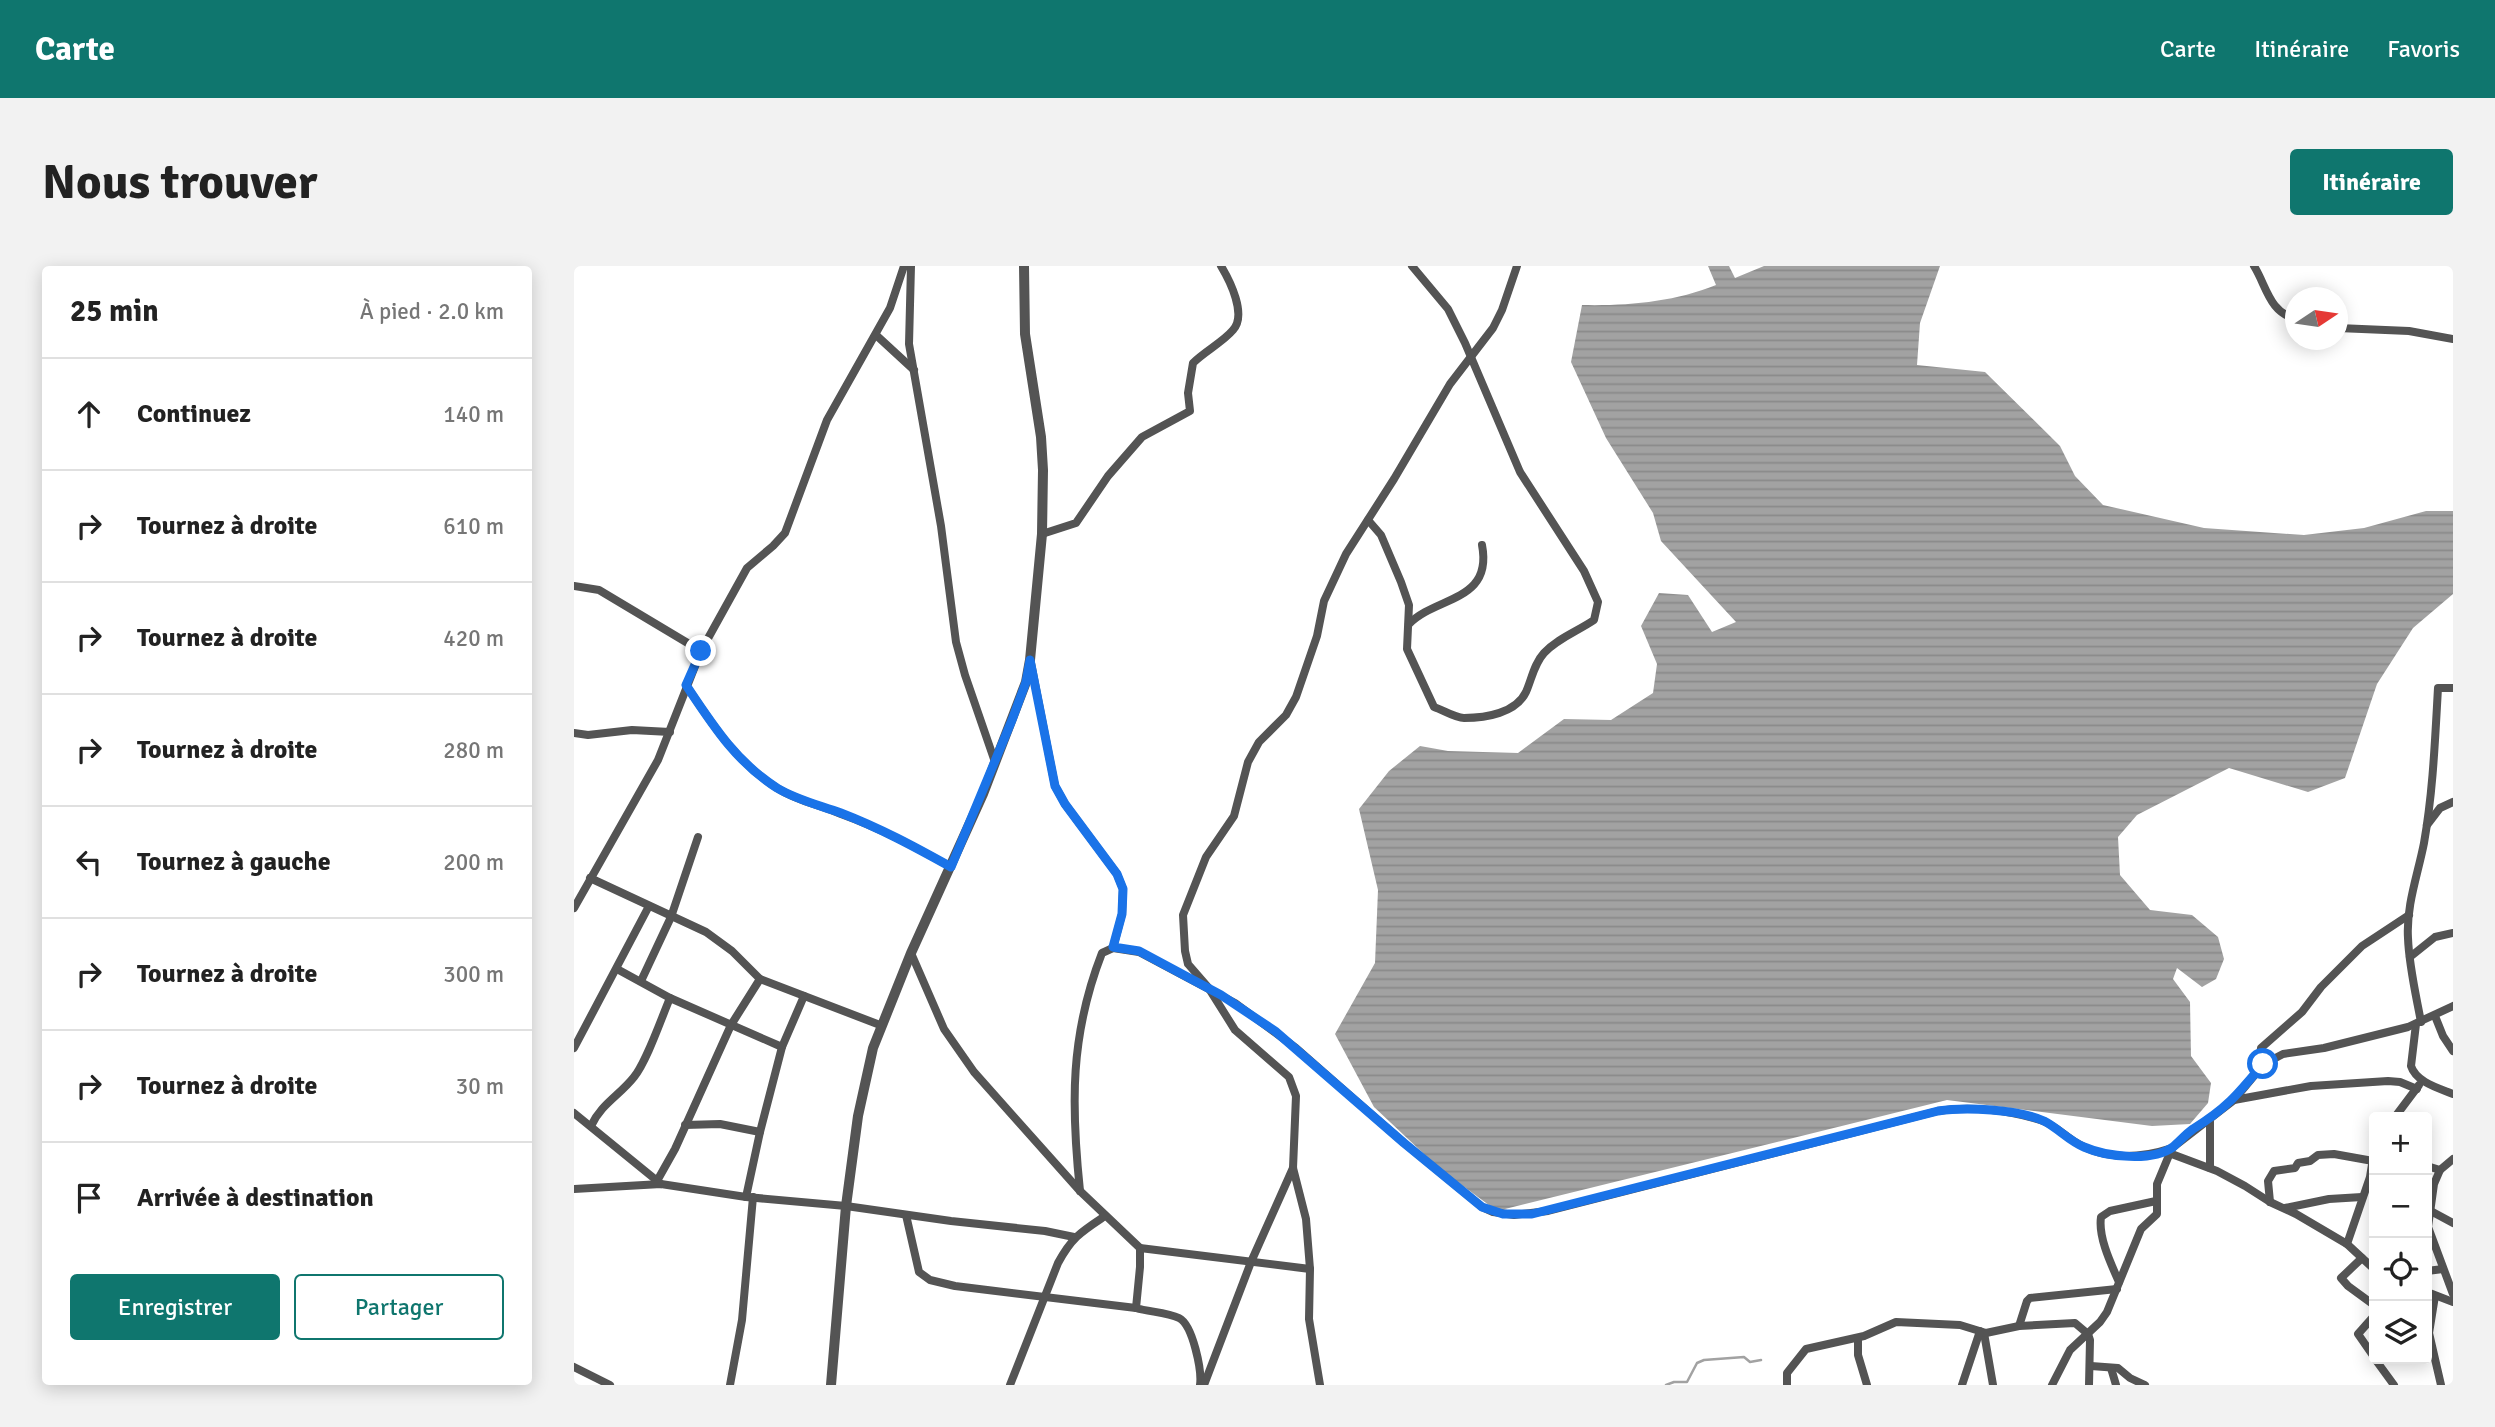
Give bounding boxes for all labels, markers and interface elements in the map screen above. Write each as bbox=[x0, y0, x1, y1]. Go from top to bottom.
text: Carte bbox=[35, 29, 115, 70]
text: Carte bbox=[2160, 34, 2216, 64]
text: Itinéraire bbox=[2254, 34, 2349, 64]
text: Favoris bbox=[2387, 34, 2460, 64]
button: Itinéraire bbox=[2290, 149, 2453, 215]
text: Nous trouver bbox=[42, 152, 317, 212]
north arrow bbox=[2285, 287, 2348, 350]
text: 25 min bbox=[70, 293, 159, 330]
text: À pied · 2.0 km bbox=[360, 297, 504, 326]
icon: ahead bbox=[70, 395, 108, 433]
text: Continuez bbox=[137, 398, 251, 430]
text: 140 m bbox=[443, 400, 504, 429]
icon: right bbox=[70, 507, 108, 545]
text: Tournez à droite bbox=[137, 510, 317, 542]
text: 610 m bbox=[443, 512, 504, 541]
icon: right bbox=[70, 619, 108, 657]
text: Tournez à droite bbox=[137, 622, 317, 654]
text: 420 m bbox=[443, 624, 504, 653]
route end bbox=[685, 635, 716, 666]
icon: right bbox=[70, 731, 108, 769]
text: Tournez à droite bbox=[137, 734, 317, 766]
text: 280 m bbox=[443, 736, 504, 765]
icon: left bbox=[70, 843, 108, 881]
text: Tournez à gauche bbox=[137, 846, 331, 878]
text: 200 m bbox=[443, 848, 504, 877]
icon: right bbox=[70, 955, 108, 993]
text: Tournez à droite bbox=[137, 958, 317, 990]
text: 300 m bbox=[443, 960, 504, 989]
route start bbox=[2247, 1048, 2278, 1079]
icon: right bbox=[70, 1067, 108, 1105]
text: Tournez à droite bbox=[137, 1070, 317, 1102]
text: 30 m bbox=[456, 1072, 504, 1101]
map controls bbox=[2369, 1112, 2432, 1364]
button: + bbox=[2369, 1112, 2432, 1175]
button: − bbox=[2369, 1175, 2432, 1238]
icon: arrive bbox=[70, 1179, 108, 1217]
text: Arrivée à destination bbox=[137, 1182, 374, 1214]
button: locate bbox=[2369, 1238, 2432, 1301]
button: Enregistrer bbox=[70, 1274, 280, 1340]
button: Partager bbox=[294, 1274, 504, 1340]
button: layers bbox=[2369, 1301, 2432, 1364]

